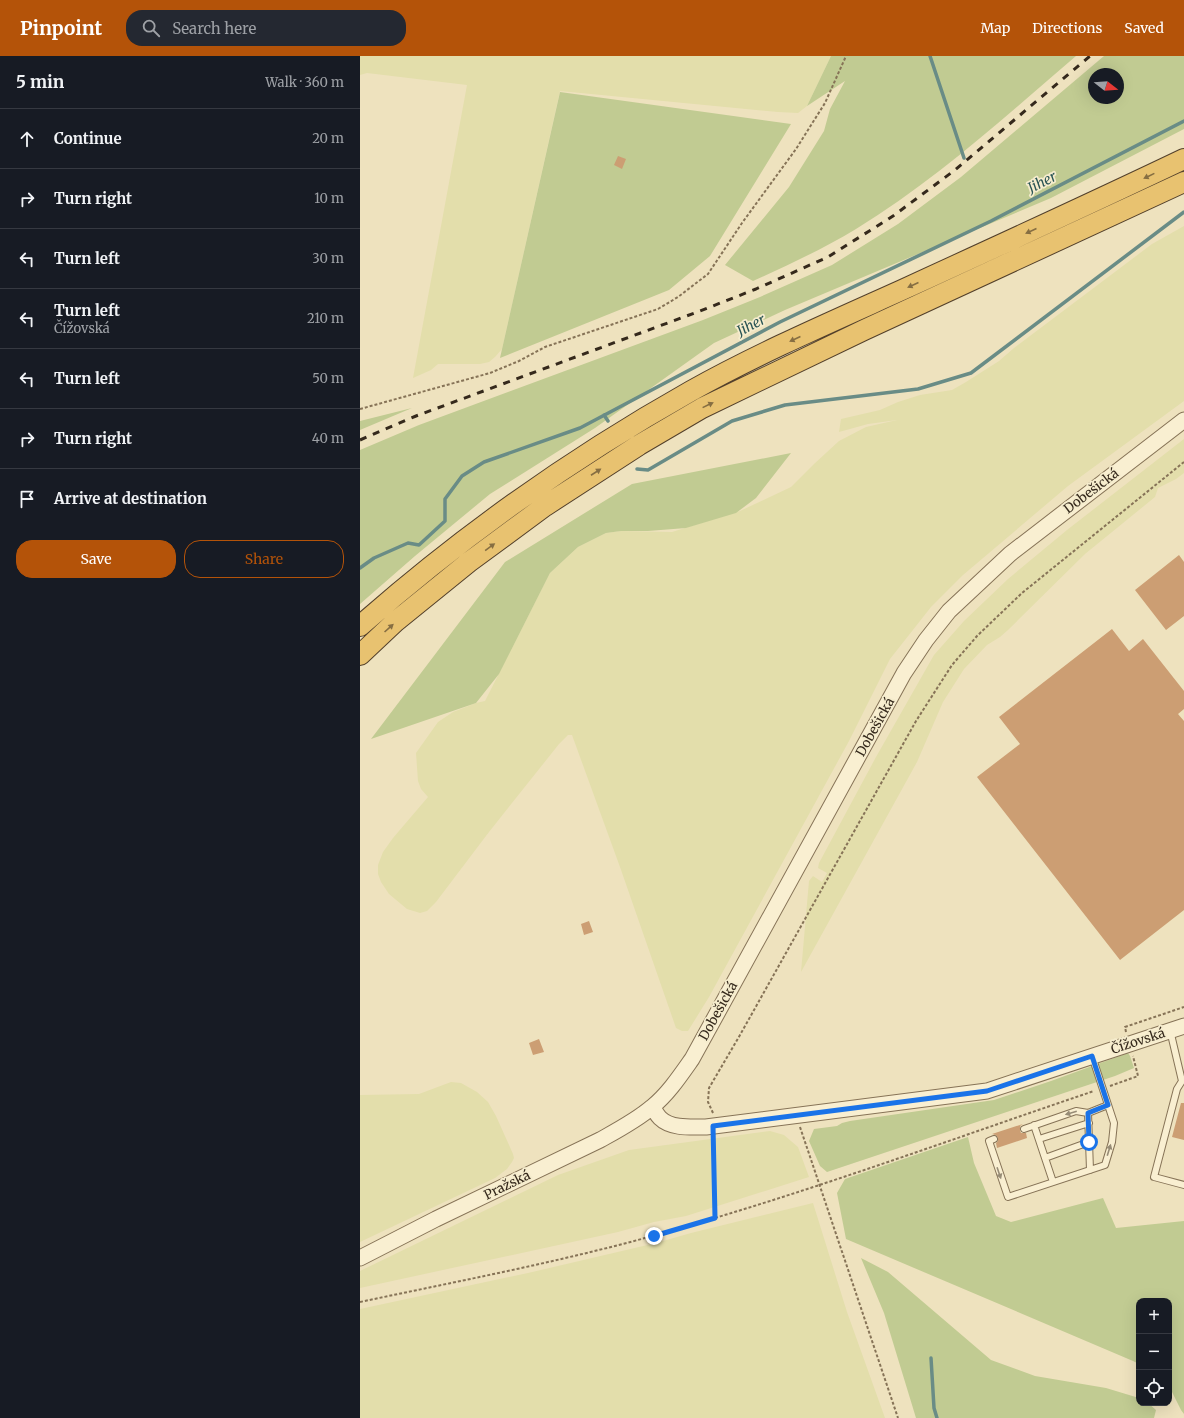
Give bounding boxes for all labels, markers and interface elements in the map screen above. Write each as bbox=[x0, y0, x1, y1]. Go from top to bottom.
search box bbox=[126, 10, 406, 46]
text: Pinpoint bbox=[20, 16, 102, 40]
icon: search bbox=[140, 17, 162, 39]
text: Search here bbox=[172, 19, 256, 38]
text: Map bbox=[980, 19, 1010, 37]
text: Directions bbox=[1032, 19, 1102, 37]
text: Saved bbox=[1124, 19, 1164, 37]
north arrow bbox=[1088, 68, 1124, 104]
text: 5 min bbox=[16, 71, 64, 93]
text: Walk · 360 m bbox=[265, 74, 344, 91]
icon: ahead bbox=[16, 128, 38, 150]
text: Continue bbox=[54, 129, 122, 148]
text: 20 m bbox=[312, 130, 344, 147]
water label: Jiher bbox=[1023, 167, 1060, 198]
one-way arrow bbox=[1143, 173, 1154, 179]
icon: right bbox=[16, 188, 38, 210]
text: Turn right bbox=[54, 189, 132, 208]
text: 10 m bbox=[314, 190, 344, 207]
one-way arrow bbox=[1026, 228, 1037, 234]
icon: left bbox=[16, 248, 38, 270]
text: Turn left bbox=[54, 249, 120, 268]
text: 30 m bbox=[312, 250, 344, 267]
one-way arrow bbox=[907, 282, 918, 288]
text: Turn left bbox=[54, 301, 120, 320]
icon: left bbox=[16, 308, 38, 330]
text: 210 m bbox=[307, 310, 344, 327]
water label: Jiher bbox=[732, 310, 769, 341]
text: Čížovská bbox=[54, 320, 110, 337]
one-way arrow bbox=[789, 336, 800, 342]
icon: left bbox=[16, 368, 38, 390]
text: Turn left bbox=[54, 369, 120, 388]
text: 50 m bbox=[312, 370, 344, 387]
one-way arrow bbox=[702, 402, 714, 409]
icon: right bbox=[16, 428, 38, 450]
text: Turn right bbox=[54, 429, 132, 448]
text: 40 m bbox=[312, 430, 344, 447]
street label: Dobešická bbox=[1060, 465, 1122, 517]
one-way arrow bbox=[591, 469, 602, 476]
icon: arrive bbox=[16, 488, 38, 510]
text: Arrive at destination bbox=[54, 489, 207, 508]
button: Save bbox=[16, 540, 176, 578]
button: Share bbox=[184, 540, 344, 578]
one-way arrow bbox=[484, 542, 495, 551]
one-way arrow bbox=[384, 624, 394, 633]
street label: Dobešická bbox=[852, 695, 898, 759]
street label: Dobešická bbox=[695, 979, 741, 1043]
street label: Čížovská bbox=[1109, 1023, 1167, 1058]
one-way arrow bbox=[1065, 1110, 1077, 1116]
route start bbox=[1080, 1133, 1098, 1151]
one-way arrow bbox=[1106, 1144, 1112, 1156]
street label: Pražská bbox=[481, 1166, 533, 1204]
one-way arrow bbox=[997, 1167, 1003, 1179]
route end bbox=[645, 1227, 663, 1245]
map controls bbox=[1136, 1298, 1172, 1406]
button: + bbox=[1136, 1298, 1172, 1334]
button: − bbox=[1136, 1334, 1172, 1370]
button: locate bbox=[1136, 1370, 1172, 1406]

